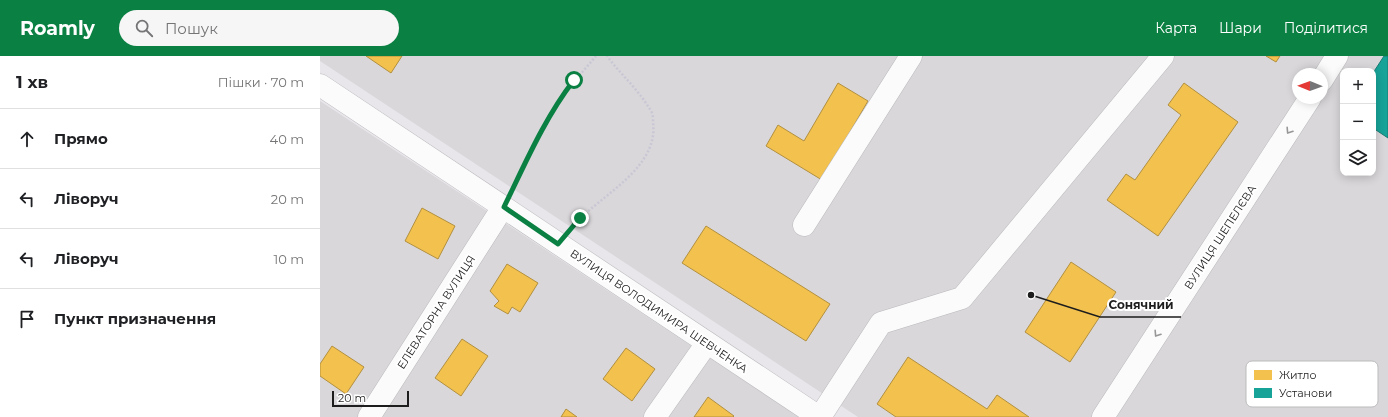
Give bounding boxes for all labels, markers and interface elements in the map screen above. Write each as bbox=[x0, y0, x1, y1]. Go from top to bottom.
search box bbox=[119, 10, 399, 46]
text: Roamly bbox=[20, 17, 95, 40]
icon: search bbox=[133, 17, 155, 39]
text: Пошук bbox=[165, 19, 218, 38]
text: Карта bbox=[1155, 19, 1197, 37]
text: Шари bbox=[1219, 19, 1262, 37]
text: Поділитися bbox=[1284, 19, 1368, 37]
north arrow bbox=[1292, 68, 1328, 104]
map controls bbox=[1340, 68, 1376, 176]
button: + bbox=[1340, 68, 1376, 104]
route start bbox=[565, 71, 583, 89]
text: 1 хв bbox=[16, 72, 48, 92]
text: Пішки · 70 m bbox=[218, 74, 304, 90]
button: − bbox=[1340, 104, 1376, 140]
one-way arrow bbox=[1286, 127, 1294, 134]
icon: ahead bbox=[16, 128, 38, 150]
text: Прямо bbox=[54, 129, 108, 148]
text: 40 m bbox=[270, 131, 304, 147]
button: layers bbox=[1340, 140, 1376, 176]
street label: ВУЛИЦЯ ШЕПЕЛЄВА bbox=[1181, 182, 1259, 292]
icon: left bbox=[16, 188, 38, 210]
text: Ліворуч bbox=[54, 189, 119, 208]
text: 20 m bbox=[271, 191, 304, 207]
route end bbox=[571, 209, 589, 227]
street label: ВУЛИЦЯ ВОЛОДИМИРА ШЕВЧЕНКА bbox=[568, 246, 751, 376]
icon: left bbox=[16, 248, 38, 270]
text: Ліворуч bbox=[54, 249, 119, 268]
text: 10 m bbox=[274, 251, 304, 267]
street label: ЕЛЕВАТОРНА ВУЛИЦЯ bbox=[394, 252, 478, 372]
callout: Сонячний bbox=[1100, 293, 1181, 317]
text: Сонячний bbox=[1108, 297, 1174, 312]
icon: arrive bbox=[16, 308, 38, 330]
text: Пункт призначення bbox=[54, 309, 216, 328]
one-way arrow bbox=[1155, 330, 1162, 337]
legend bbox=[1246, 361, 1378, 407]
text: Житло bbox=[1279, 368, 1316, 382]
text: Установи bbox=[1279, 386, 1332, 400]
scale bar bbox=[332, 389, 409, 408]
text: 20 m bbox=[338, 391, 366, 405]

